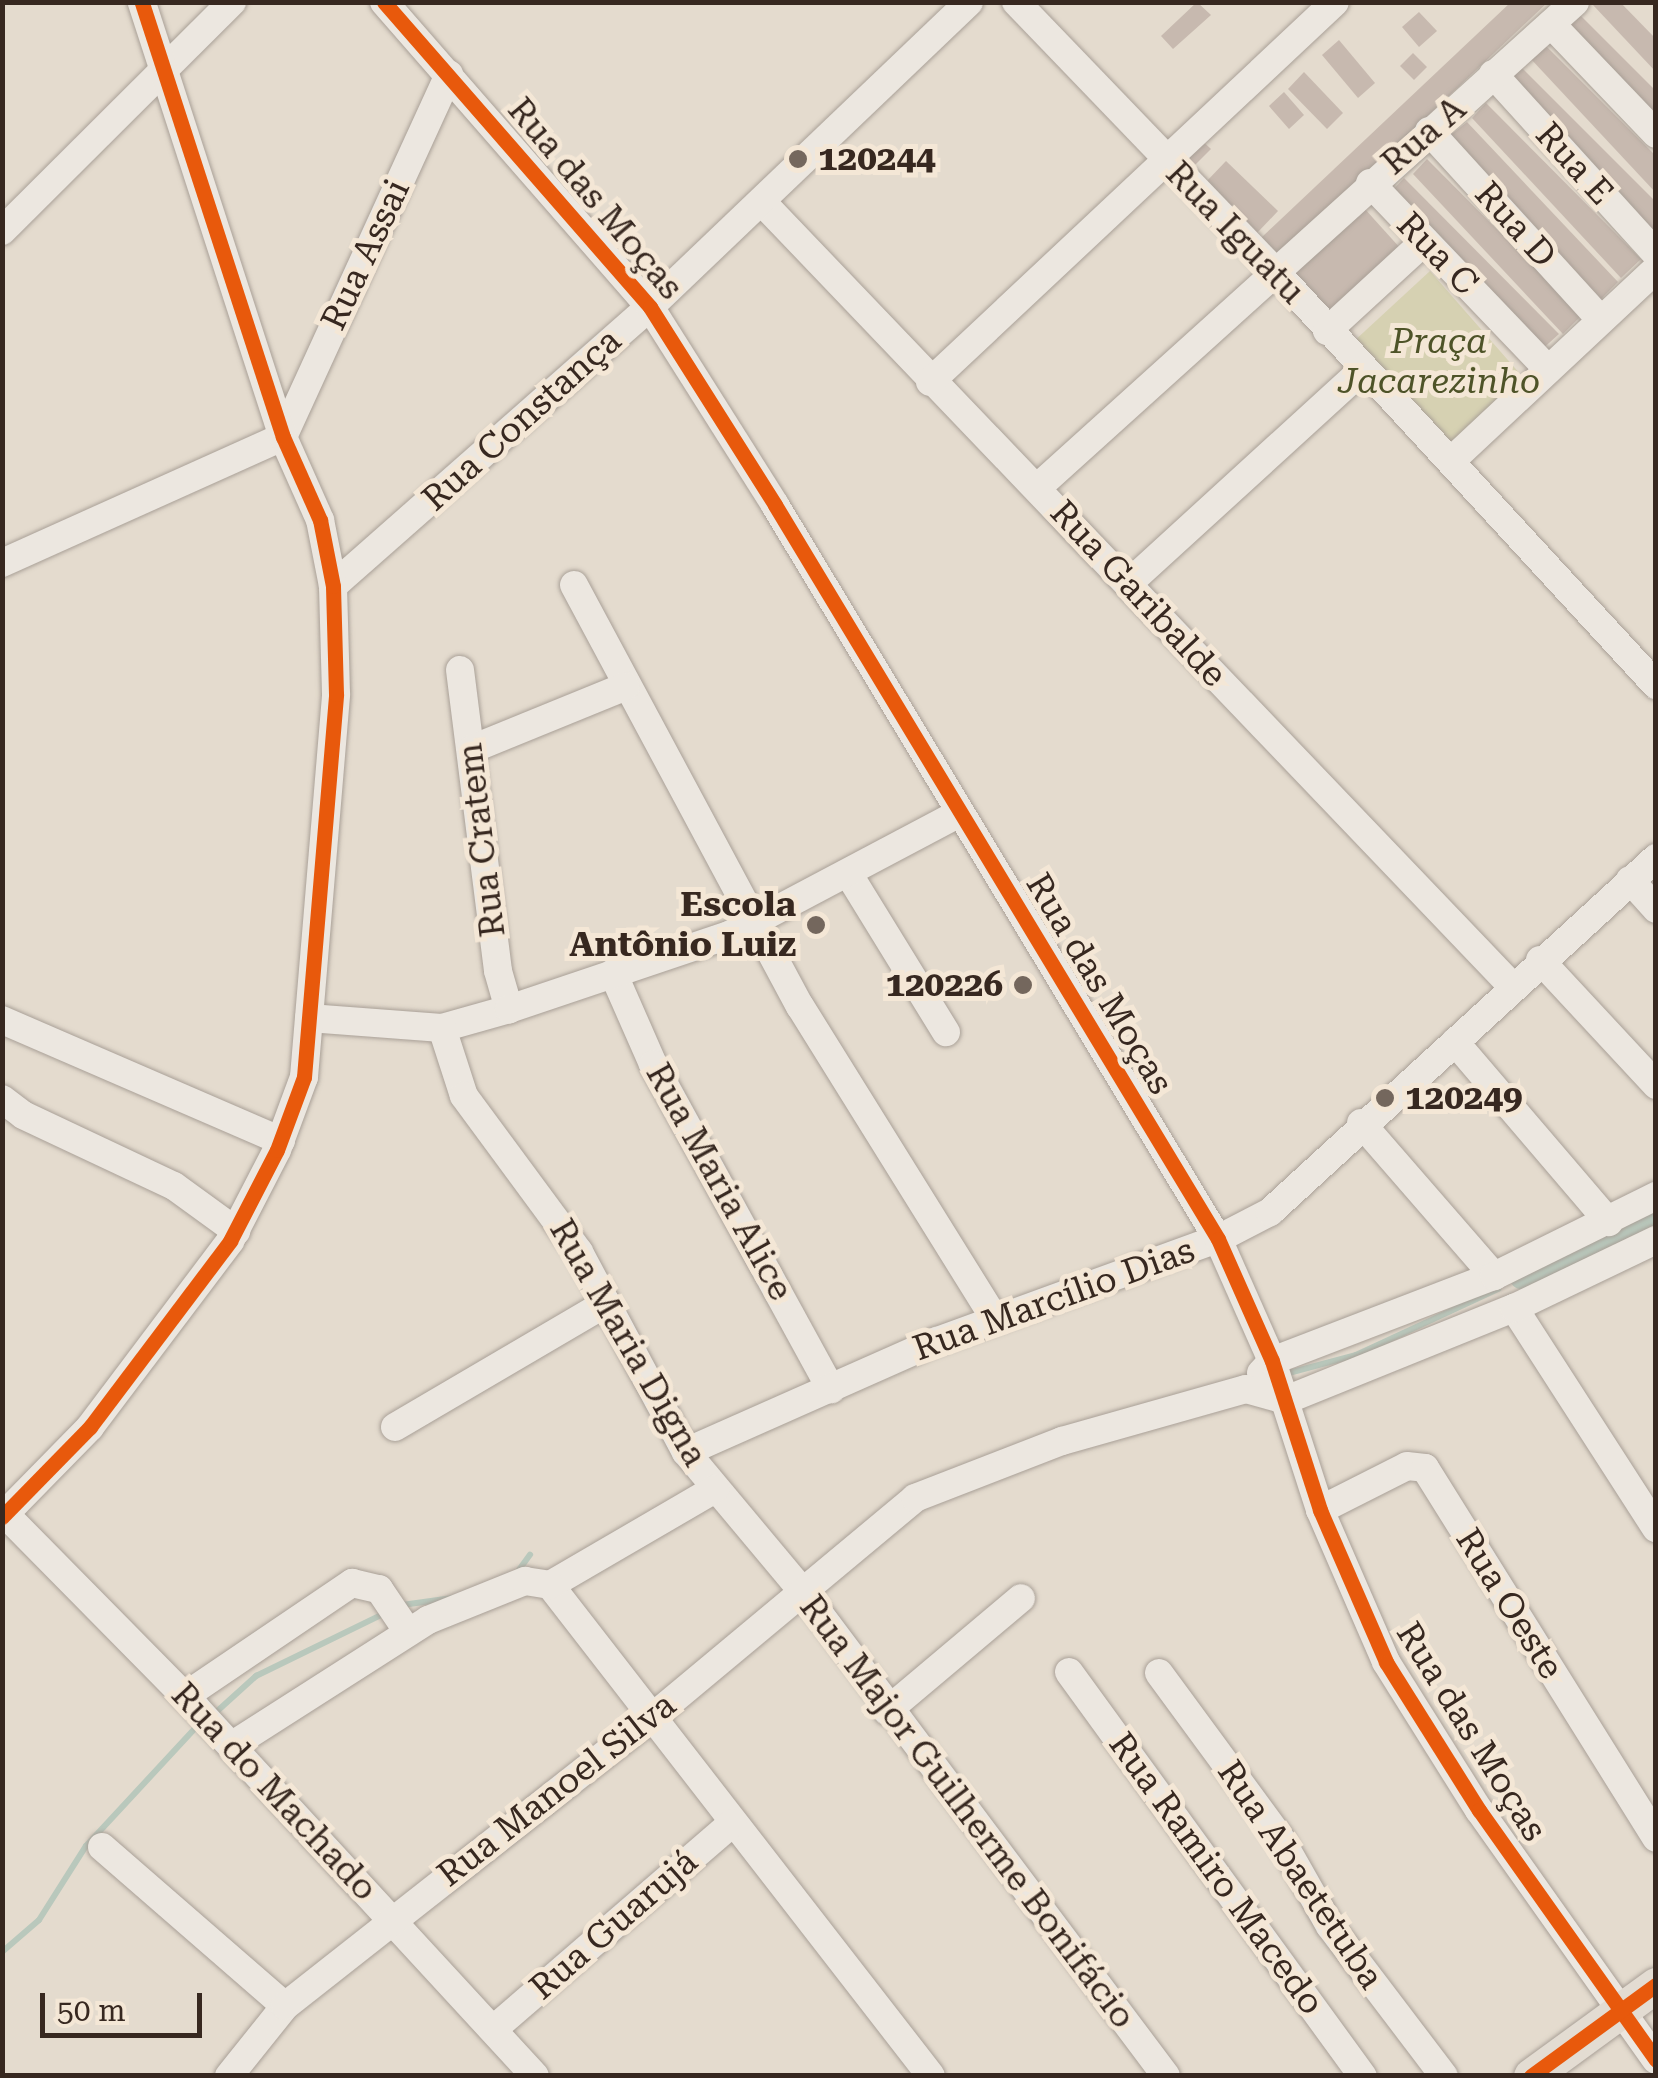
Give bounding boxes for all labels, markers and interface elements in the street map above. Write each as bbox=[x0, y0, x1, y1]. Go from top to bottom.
street label: Rua A bbox=[1373, 88, 1475, 184]
street label: Rua das Moças bbox=[499, 90, 691, 308]
street label: Rua E bbox=[1526, 114, 1622, 214]
place label: 120244 bbox=[818, 138, 936, 180]
marker: 120244 bbox=[787, 148, 809, 170]
street label: Rua Iguatu bbox=[1157, 153, 1313, 313]
street label: Rua Assai bbox=[313, 173, 419, 337]
street label: Rua D bbox=[1466, 174, 1564, 276]
street label: Rua C bbox=[1388, 204, 1486, 304]
street label: Rua Constança bbox=[414, 320, 630, 520]
park label: Praça Jacarezinho bbox=[1338, 321, 1540, 403]
street label: Rua Garibalde bbox=[1041, 492, 1235, 696]
street label: Rua Cratem bbox=[449, 741, 515, 939]
street label: Rua das Moças bbox=[1017, 866, 1181, 1102]
place label: Escola Antônio Luiz bbox=[569, 884, 796, 966]
marker: Escola Antônio Luiz bbox=[805, 914, 827, 936]
place label: 120226 bbox=[885, 964, 1003, 1006]
marker: 120226 bbox=[1012, 974, 1034, 996]
street label: Rua Maria Alice bbox=[637, 1056, 801, 1308]
place label: 120249 bbox=[1405, 1077, 1523, 1119]
marker: 120249 bbox=[1374, 1087, 1396, 1109]
street label: Rua Maria Digna bbox=[540, 1212, 716, 1474]
street label: Rua Marcílio Dias bbox=[908, 1230, 1200, 1370]
street label: Rua Oeste bbox=[1446, 1521, 1572, 1687]
street label: Rua Major Guilherme Bonifácio bbox=[790, 1587, 1144, 2037]
street label: Rua das Moças bbox=[1387, 1615, 1555, 1849]
street label: Rua do Machado bbox=[162, 1674, 386, 1910]
street label: Rua Manoel Silva bbox=[430, 1684, 684, 1896]
street label: Rua Ramiro Macedo bbox=[1100, 1725, 1332, 2023]
street label: Rua Abaetetuba bbox=[1208, 1753, 1392, 1997]
street label: Rua Guarujá bbox=[522, 1841, 706, 2009]
scale bar bbox=[45, 1973, 208, 2035]
text: 50 m bbox=[57, 1993, 126, 2028]

